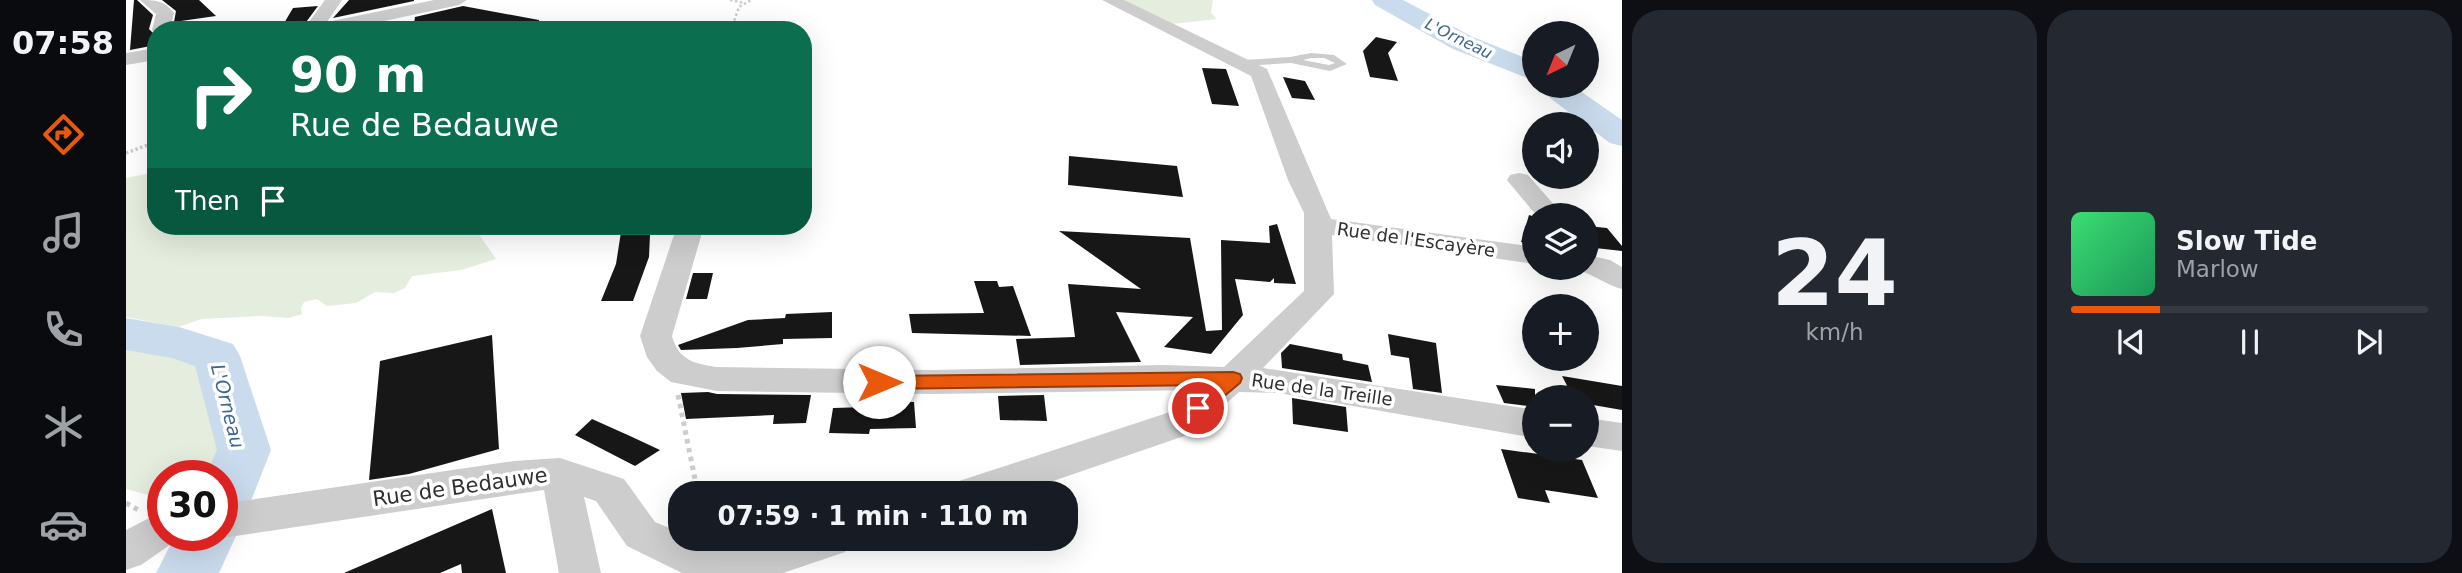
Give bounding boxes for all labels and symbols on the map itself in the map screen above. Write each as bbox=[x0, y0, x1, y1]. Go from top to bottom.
water label: L'Orneau bbox=[1422, 14, 1495, 63]
north arrow bbox=[1522, 21, 1600, 98]
street label: Rue de l'Escayère bbox=[1336, 218, 1497, 261]
position arrow bbox=[842, 345, 916, 419]
water label: L'Orneau bbox=[207, 362, 249, 450]
street label: Rue de la Treille bbox=[1250, 369, 1394, 410]
pin bbox=[1168, 378, 1228, 438]
speed limit sign: 30 bbox=[147, 460, 238, 551]
street label: Rue de Bedauwe bbox=[371, 463, 549, 511]

